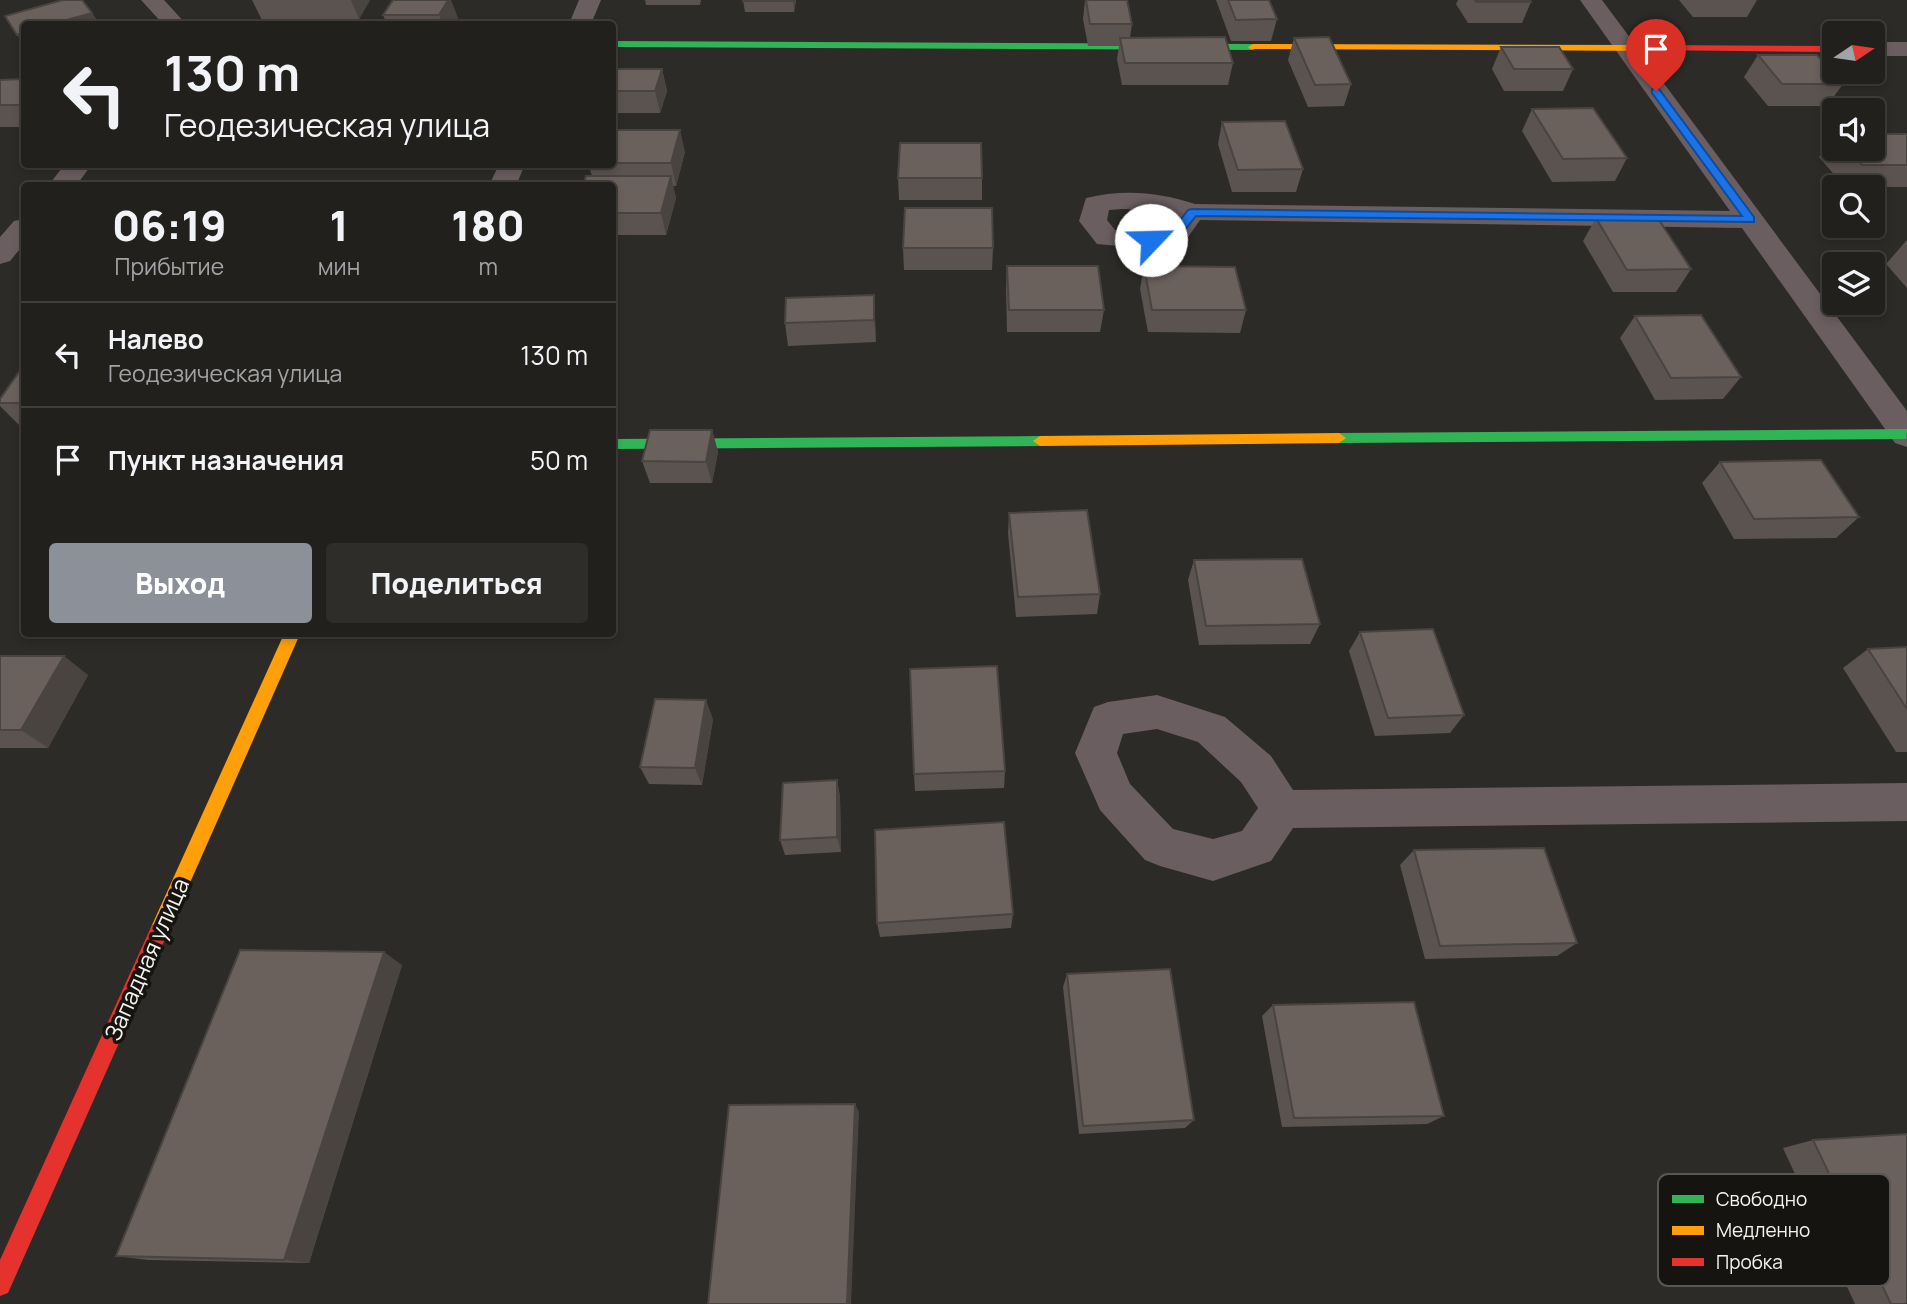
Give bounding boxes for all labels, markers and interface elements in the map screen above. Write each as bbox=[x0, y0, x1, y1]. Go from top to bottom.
pin bbox=[1626, 19, 1686, 91]
north arrow bbox=[1822, 21, 1885, 84]
map controls bbox=[1822, 21, 1885, 315]
icon: arrive bbox=[1637, 30, 1675, 68]
text: 130 m bbox=[164, 39, 300, 106]
icon: left bbox=[49, 49, 140, 140]
button: sound bbox=[1822, 98, 1885, 161]
text: Геодезическая улица bbox=[164, 103, 490, 147]
button: search bbox=[1822, 175, 1885, 238]
text: 06:19 bbox=[112, 196, 227, 254]
text: 1 bbox=[329, 196, 349, 254]
text: 180 bbox=[451, 196, 525, 254]
position arrow bbox=[1114, 203, 1188, 277]
text: Прибытие bbox=[115, 250, 224, 282]
text: мин bbox=[318, 250, 360, 282]
text: m bbox=[478, 250, 498, 282]
button: layers bbox=[1822, 252, 1885, 315]
text: Налево bbox=[108, 321, 204, 357]
icon: left bbox=[49, 336, 87, 374]
text: 130 m bbox=[520, 337, 588, 373]
text: Геодезическая улица bbox=[108, 357, 342, 389]
icon: arrive bbox=[49, 441, 87, 479]
text: Пункт назначения bbox=[108, 442, 344, 478]
text: 50 m bbox=[530, 442, 588, 478]
button: Выход bbox=[49, 543, 312, 623]
button: Поделиться bbox=[326, 543, 588, 623]
street label: Западная улица bbox=[96, 873, 196, 1045]
legend bbox=[1658, 1174, 1890, 1286]
text: Свободно bbox=[1716, 1186, 1807, 1212]
text: Медленно bbox=[1716, 1217, 1810, 1243]
text: Пробка bbox=[1716, 1249, 1783, 1275]

